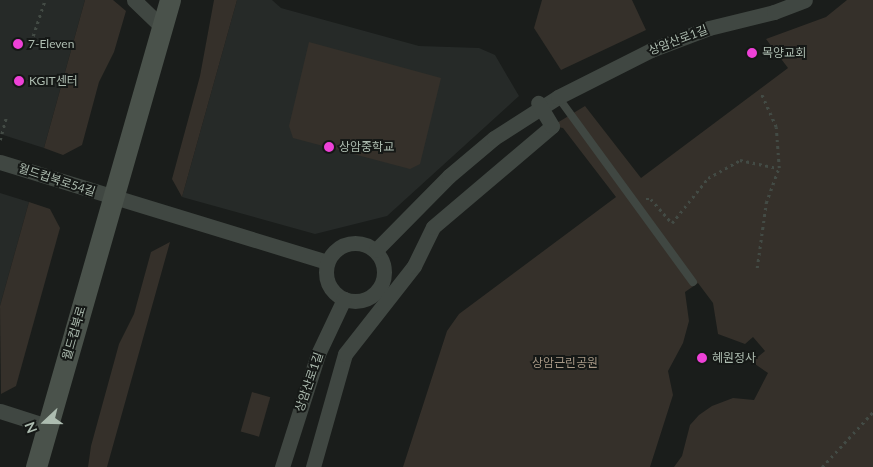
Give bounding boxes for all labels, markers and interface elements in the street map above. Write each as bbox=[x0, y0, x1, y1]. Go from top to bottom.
street label: 상암산로1길 bbox=[646, 22, 710, 58]
place label: 7-Eleven bbox=[28, 37, 74, 51]
marker: 7-Eleven bbox=[12, 38, 24, 50]
place label: 목양교회 bbox=[762, 46, 806, 60]
marker: 목양교회 bbox=[746, 47, 758, 59]
place label: KGIT센터 bbox=[29, 74, 78, 88]
marker: KGIT센터 bbox=[13, 75, 25, 87]
place label: 상암중학교 bbox=[339, 140, 394, 154]
marker: 상암중학교 bbox=[323, 141, 335, 153]
street label: 월드컵북로54길 bbox=[17, 161, 97, 199]
street label: 월드컵북로 bbox=[59, 304, 89, 362]
street label: 상암산로1길 bbox=[292, 350, 326, 414]
place label: 혜원정사 bbox=[712, 351, 756, 365]
marker: 혜원정사 bbox=[696, 352, 708, 364]
park label: 상암근린공원 bbox=[532, 356, 598, 370]
north arrow bbox=[20, 397, 70, 447]
text: N bbox=[21, 419, 40, 436]

